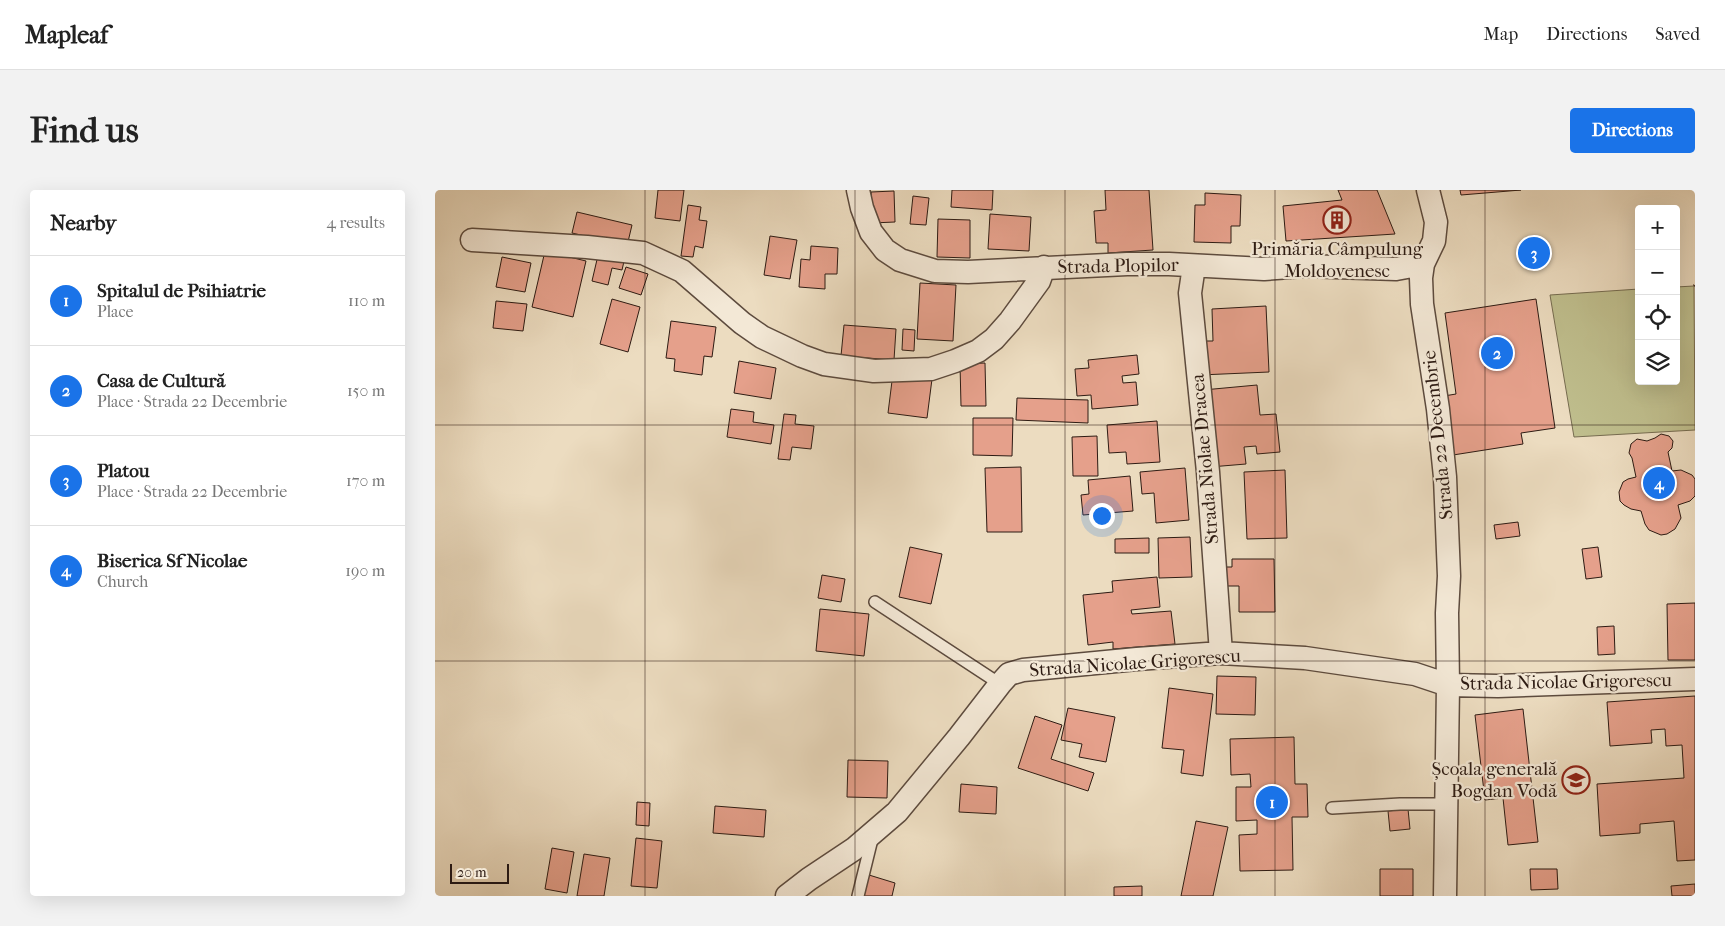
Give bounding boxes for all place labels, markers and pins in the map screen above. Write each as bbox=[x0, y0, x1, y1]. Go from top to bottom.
building icon: Primăria Câmpulung Moldovenesc bbox=[1322, 205, 1352, 235]
pin: 3 bbox=[1518, 234, 1550, 272]
place label: Primăria Câmpulung Moldovenesc bbox=[1251, 238, 1424, 282]
pin: 2 bbox=[1481, 334, 1513, 372]
pin: 4 bbox=[1643, 464, 1675, 502]
place label: Școala generală Bogdan Vodă bbox=[1431, 758, 1557, 802]
school or university icon: Școala generală Bogdan Vodă bbox=[1561, 765, 1591, 795]
pin: 1 bbox=[1256, 783, 1288, 821]

